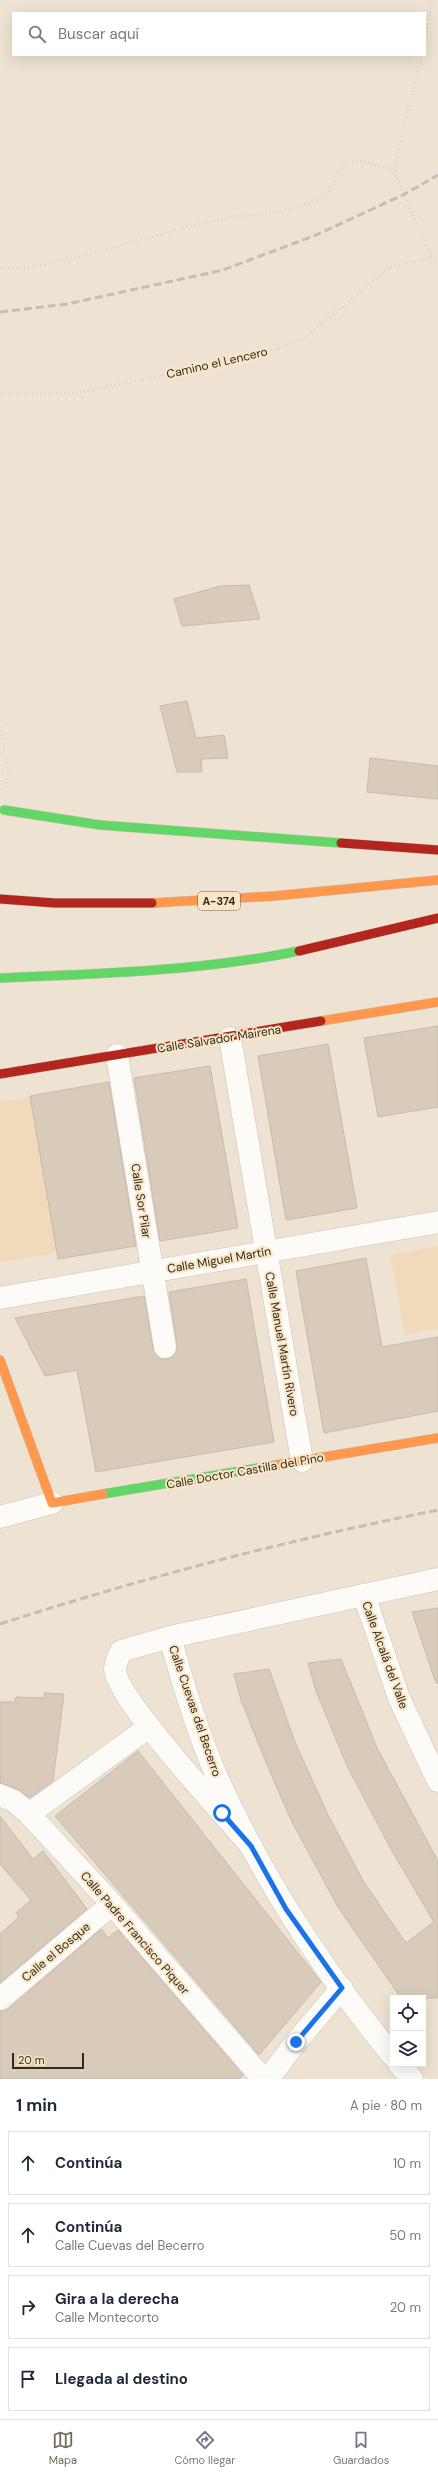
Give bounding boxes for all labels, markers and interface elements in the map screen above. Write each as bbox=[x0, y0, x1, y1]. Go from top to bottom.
search box bbox=[12, 12, 426, 56]
icon: search bbox=[26, 23, 48, 45]
text: Buscar aquí bbox=[58, 24, 139, 44]
street label: Camino el Lencero bbox=[165, 344, 269, 382]
road number: A-374 bbox=[198, 892, 240, 910]
street label: Calle Salvador Mairena bbox=[156, 1021, 282, 1057]
street label: Calle Sor Pilar bbox=[127, 1162, 155, 1240]
street label: Calle Miguel Martín bbox=[166, 1243, 272, 1277]
street label: Calle Manuel Martín Rivero bbox=[261, 1271, 303, 1417]
street label: Calle Doctor Castilla del Pino bbox=[165, 1449, 325, 1493]
street label: Calle Alcalá del Valle bbox=[358, 1599, 412, 1711]
street label: Calle Cuevas del Becerro bbox=[165, 1643, 225, 1779]
route start bbox=[213, 1804, 231, 1822]
street label: Calle Padre Francisco Piquer bbox=[77, 1868, 193, 1998]
street label: Calle el Bosque bbox=[18, 1919, 94, 1985]
map controls bbox=[390, 1995, 426, 2067]
button: locate bbox=[390, 1995, 426, 2031]
button: layers bbox=[390, 2031, 426, 2067]
route end bbox=[287, 2033, 305, 2051]
scale bar bbox=[12, 2051, 84, 2070]
text: 20 m bbox=[18, 2053, 44, 2067]
text: 1 min bbox=[16, 2094, 57, 2116]
text: A pie · 80 m bbox=[350, 2097, 422, 2114]
icon: ahead bbox=[17, 2152, 39, 2174]
text: Continúa bbox=[55, 2153, 122, 2173]
text: 10 m bbox=[393, 2155, 421, 2172]
text: Continúa bbox=[55, 2217, 122, 2237]
icon: ahead bbox=[17, 2224, 39, 2246]
text: 50 m bbox=[389, 2227, 421, 2244]
text: Calle Cuevas del Becerro bbox=[55, 2237, 205, 2254]
text: Gira a la derecha bbox=[55, 2289, 179, 2309]
icon: right bbox=[17, 2296, 39, 2318]
text: 20 m bbox=[390, 2299, 421, 2316]
text: Calle Montecorto bbox=[55, 2309, 159, 2326]
icon: arrive bbox=[17, 2368, 39, 2390]
text: Llegada al destino bbox=[55, 2369, 188, 2389]
tab: Mapa bbox=[49, 2429, 77, 2467]
tab: Cómo llegar bbox=[174, 2429, 235, 2467]
tab: Guardados bbox=[333, 2429, 389, 2467]

